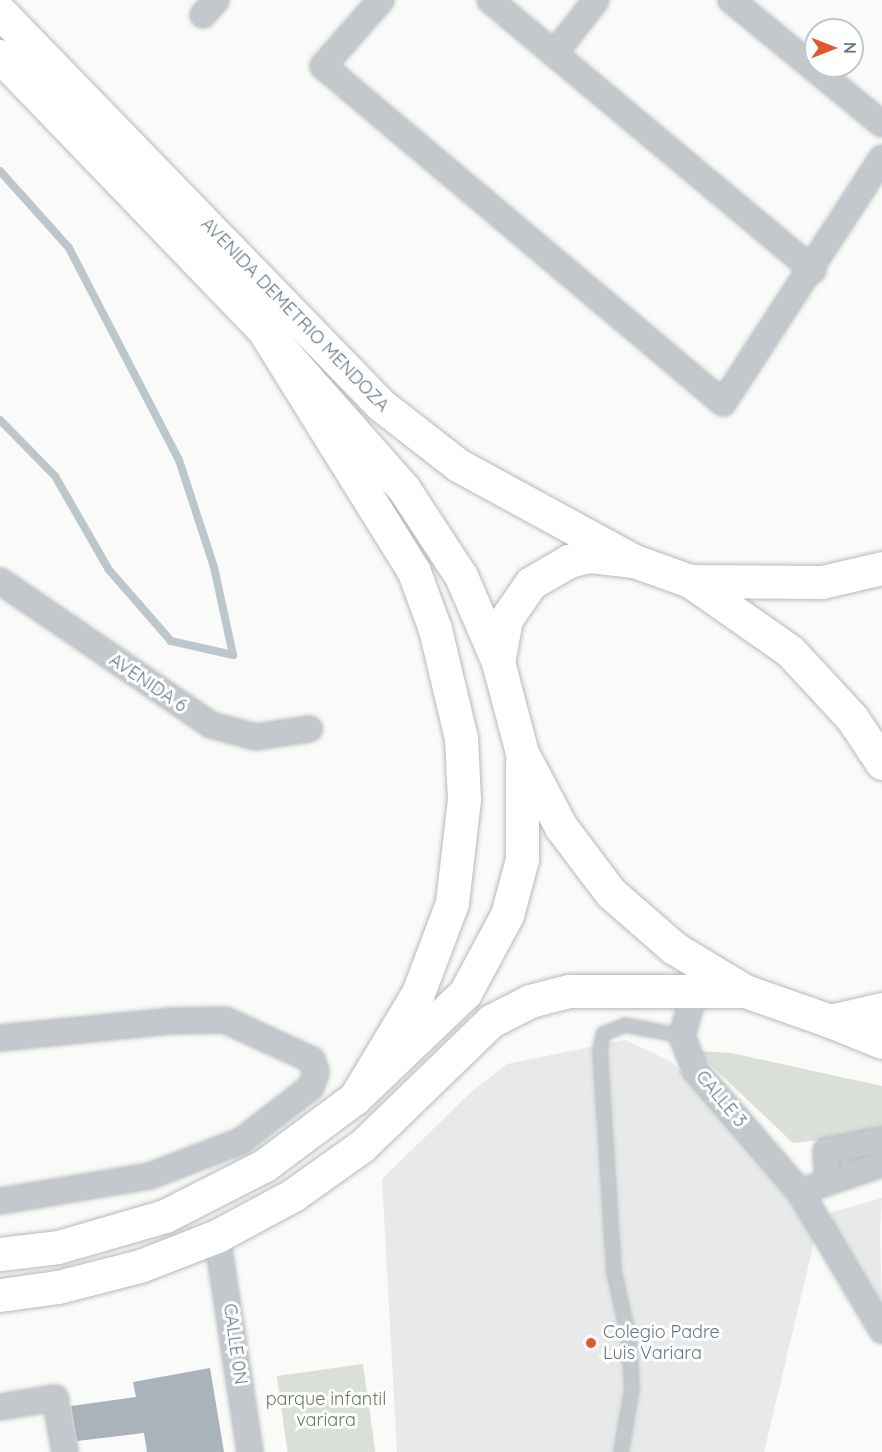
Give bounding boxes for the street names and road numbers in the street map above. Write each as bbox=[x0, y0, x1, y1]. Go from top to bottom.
street label: AVENIDA DEMETRIO MENDOZA bbox=[196, 213, 394, 417]
street label: AVENIDA 6 bbox=[105, 649, 191, 717]
street label: CALLE 3 bbox=[691, 1066, 751, 1132]
street label: CALLE 0N bbox=[219, 1302, 251, 1386]

